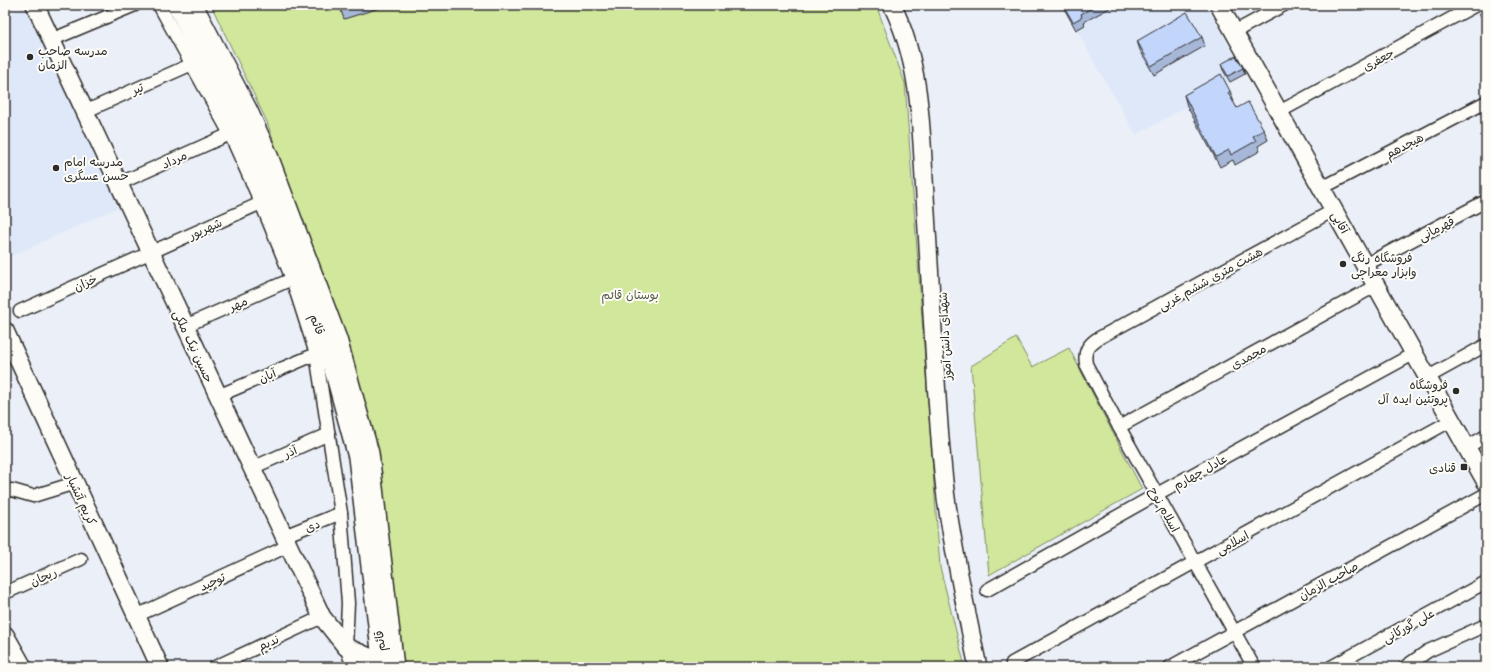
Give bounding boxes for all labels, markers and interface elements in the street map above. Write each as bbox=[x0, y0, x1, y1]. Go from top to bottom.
place label: مدرسه صاحب الزمان bbox=[38, 42, 108, 72]
street label: جعفری bbox=[1360, 44, 1397, 75]
marker: مدرسه صاحب الزمان bbox=[25, 52, 35, 62]
street label: تیر bbox=[127, 78, 146, 98]
street label: هیجدهم bbox=[1382, 128, 1427, 163]
street label: مرداد bbox=[159, 146, 189, 172]
place label: مدرسه امام حسن عسگری bbox=[64, 153, 129, 183]
marker: مدرسه امام حسن عسگری bbox=[51, 163, 61, 173]
street label: آقایی bbox=[1328, 208, 1354, 237]
street label: قهرمانی bbox=[1415, 212, 1457, 245]
street label: شهریور bbox=[185, 214, 224, 243]
street label: هشت متری ششم غربی bbox=[1155, 242, 1266, 315]
place label: فروشگاه رنگ وابزار معراجی bbox=[1351, 249, 1417, 280]
marker: فروشگاه رنگ وابزار معراجی bbox=[1338, 259, 1348, 269]
street label: خزان bbox=[71, 270, 99, 294]
park label: بوستان قائم bbox=[601, 286, 659, 304]
street label: مهر bbox=[226, 292, 250, 314]
street label: شهدای دانش آموز bbox=[934, 292, 954, 381]
street label: حسین نیک ملکی bbox=[169, 307, 218, 385]
street label: قائم bbox=[305, 311, 329, 337]
street label: محمدی bbox=[1227, 340, 1269, 372]
street label: آبان bbox=[256, 364, 279, 387]
place label: فروشگاه پروتئین ایده آل bbox=[1378, 376, 1448, 407]
marker: فروشگاه پروتئین ایده آل bbox=[1451, 386, 1461, 396]
street label: آذر bbox=[280, 441, 300, 461]
street label: عادل چهارم bbox=[1170, 449, 1231, 494]
place label: قنادی bbox=[1429, 459, 1456, 475]
marker: قنادی bbox=[1459, 462, 1469, 472]
street label: کریم آتشبار bbox=[61, 470, 101, 528]
street label: اسلام نوح bbox=[1144, 483, 1184, 536]
street label: دی bbox=[302, 515, 322, 535]
street label: اسلامی bbox=[1213, 527, 1252, 558]
street label: صاحب الزمان bbox=[1295, 557, 1361, 604]
street label: ریحان bbox=[27, 563, 59, 589]
street label: توحید bbox=[197, 568, 228, 594]
street label: علی گورکانی bbox=[1379, 604, 1437, 647]
street label: قائم bbox=[370, 629, 390, 652]
street label: ندیم bbox=[255, 630, 282, 656]

